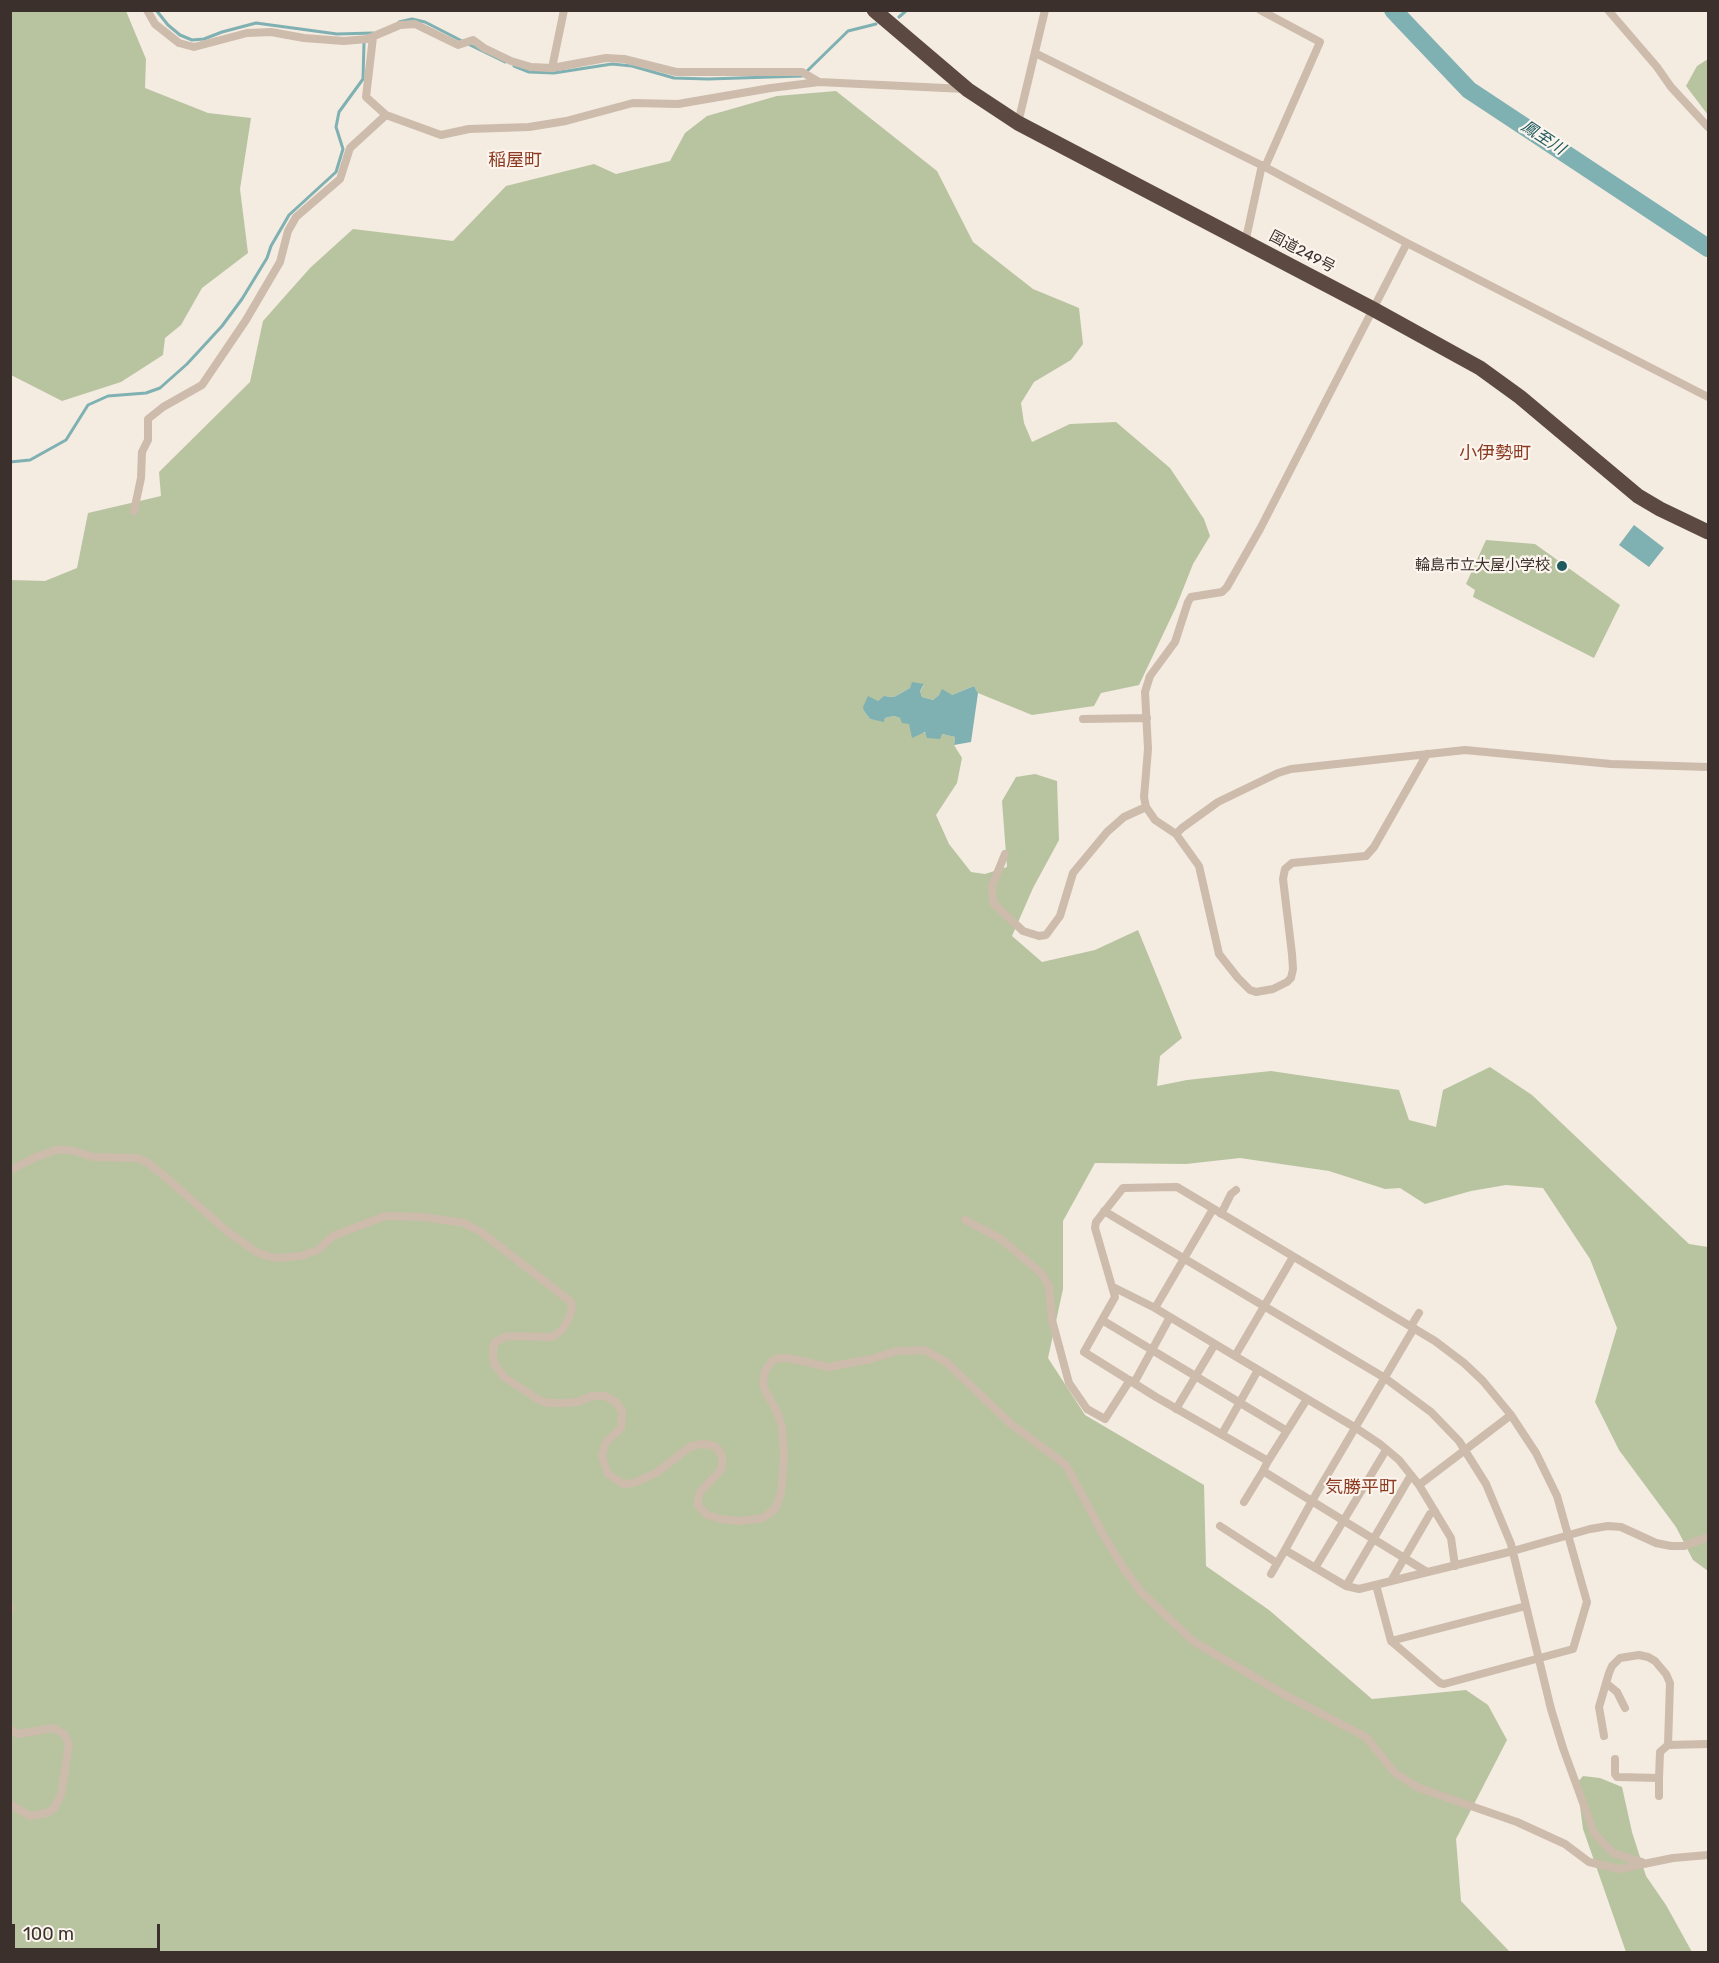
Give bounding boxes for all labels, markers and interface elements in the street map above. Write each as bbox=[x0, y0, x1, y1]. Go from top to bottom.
water label: 鳳至川 bbox=[1518, 117, 1568, 159]
district label: 稲屋町 bbox=[488, 150, 542, 172]
street label: 国道249号 bbox=[1266, 227, 1338, 277]
district label: 小伊勢町 bbox=[1459, 443, 1531, 465]
place label: 輪島市立大屋小学校 bbox=[1415, 557, 1550, 575]
marker: 輪島市立大屋小学校 bbox=[1555, 559, 1569, 573]
district label: 気勝平町 bbox=[1325, 1477, 1397, 1499]
scale bar bbox=[15, 1912, 164, 1950]
text: 100 m bbox=[23, 1923, 74, 1945]

